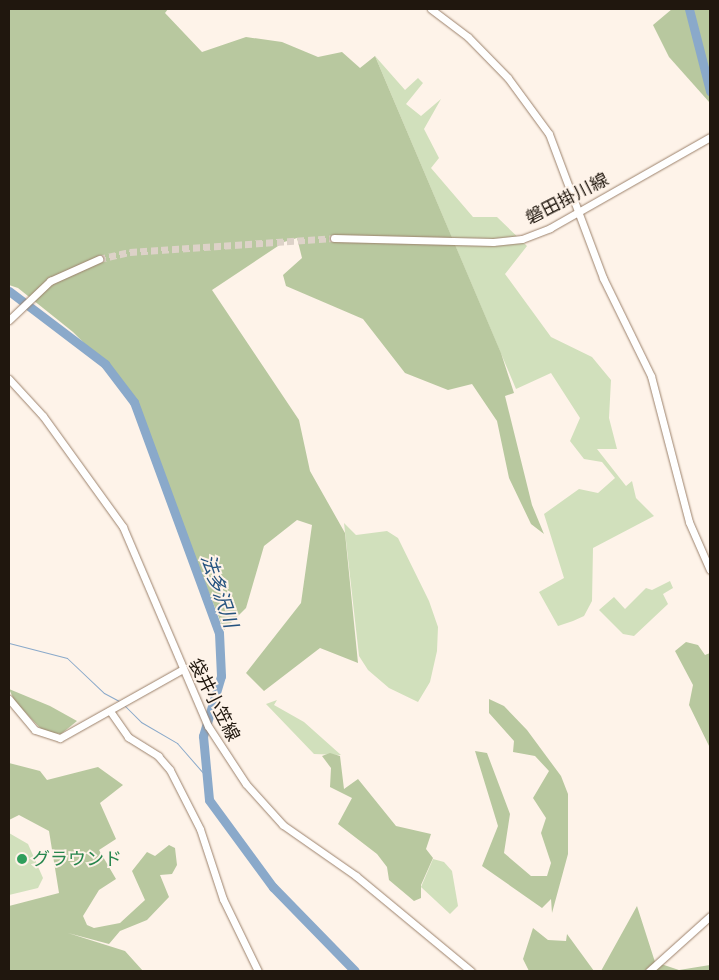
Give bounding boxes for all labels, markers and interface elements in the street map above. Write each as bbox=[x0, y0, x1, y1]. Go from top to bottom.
street label: 磐田掛川線 bbox=[522, 169, 612, 229]
water label: 法多沢川 bbox=[196, 551, 242, 631]
street label: 袋井小笠線 bbox=[184, 655, 244, 745]
place label: グラウンド bbox=[32, 848, 122, 870]
marker: グラウンド bbox=[16, 853, 28, 865]

